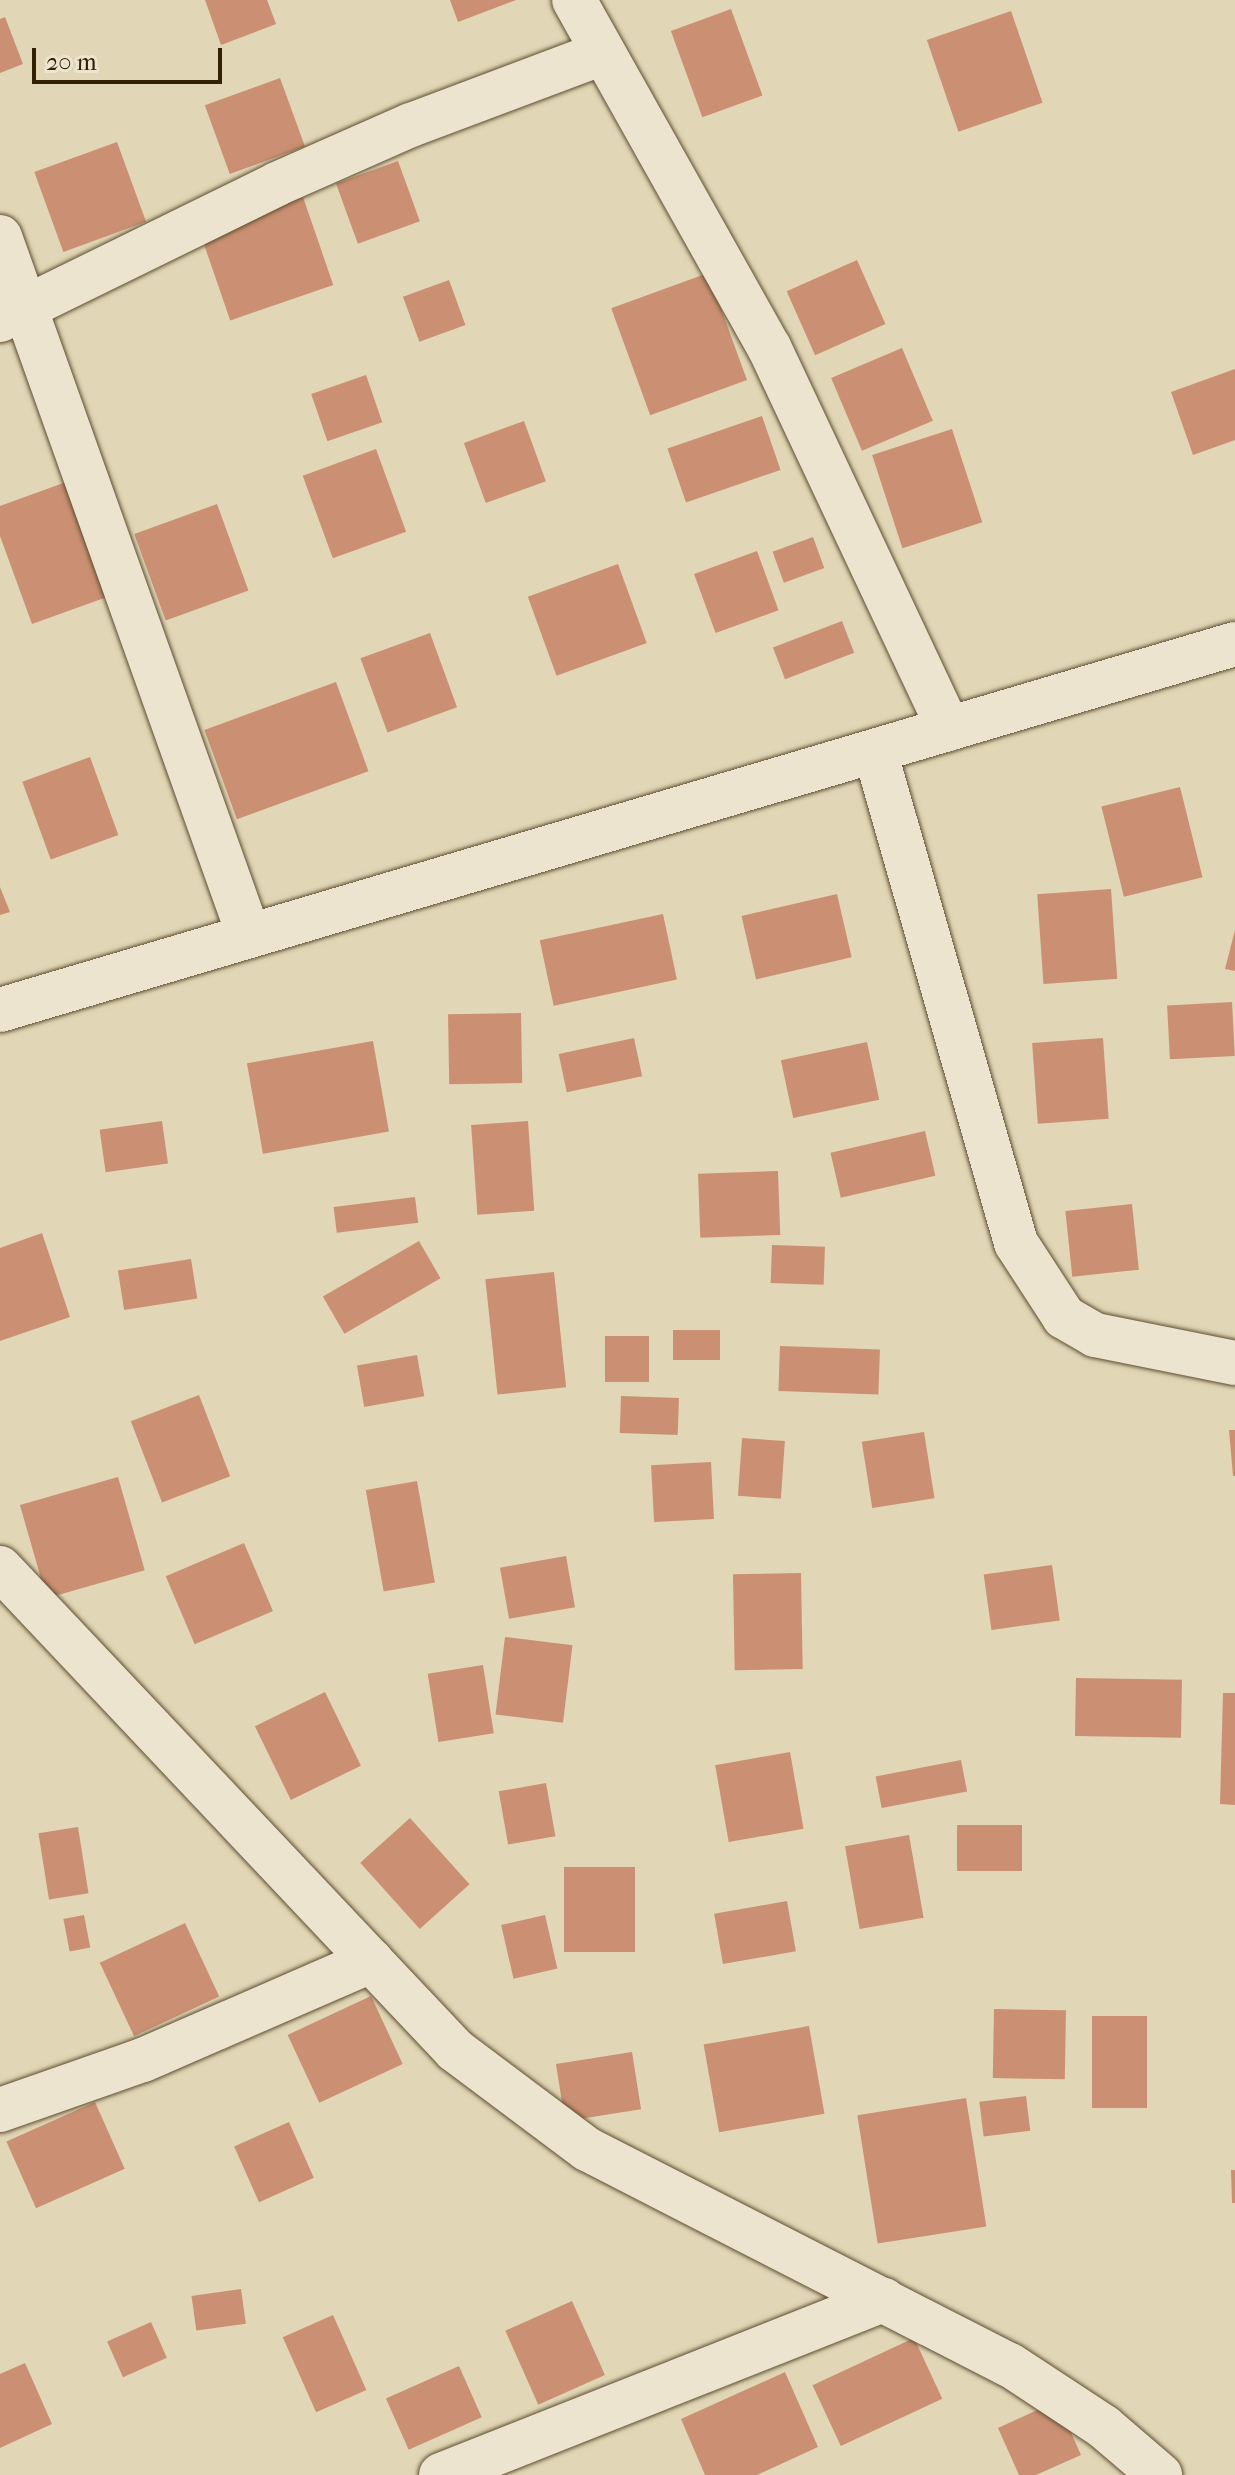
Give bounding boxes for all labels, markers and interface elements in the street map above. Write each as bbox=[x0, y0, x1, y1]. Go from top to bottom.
scale bar bbox=[36, 32, 226, 82]
text: 20 m bbox=[46, 48, 97, 76]

